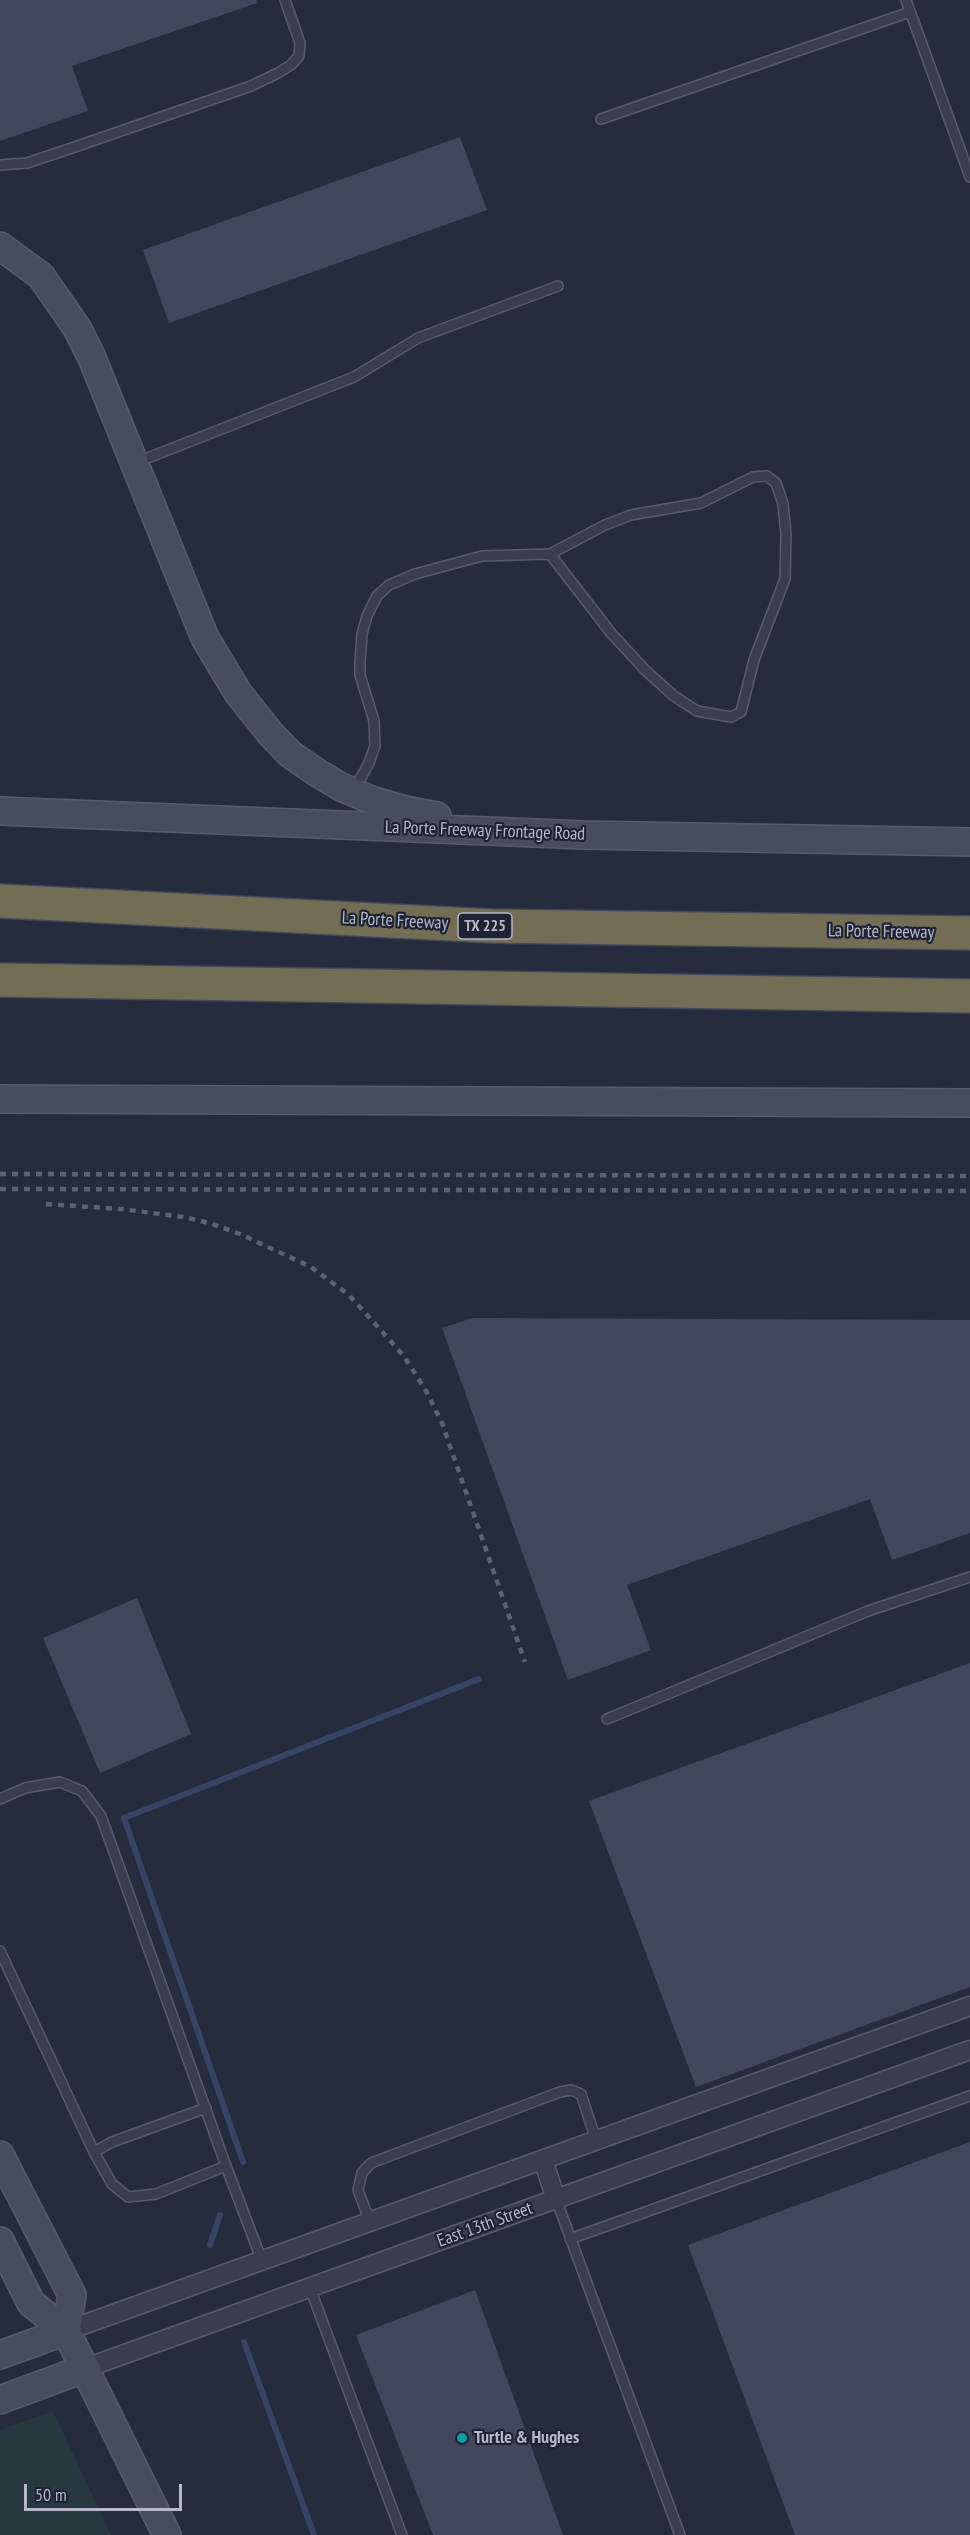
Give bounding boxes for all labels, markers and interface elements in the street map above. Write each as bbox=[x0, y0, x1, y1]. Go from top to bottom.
street label: La Porte Freeway Frontage Road bbox=[385, 817, 585, 845]
street label: La Porte Freeway bbox=[341, 907, 449, 935]
road number: TX 225 bbox=[458, 913, 512, 939]
street label: La Porte Freeway bbox=[828, 920, 934, 944]
street label: East 13th Street bbox=[434, 2198, 536, 2252]
place label: Turtle & Hughes bbox=[474, 2427, 579, 2449]
marker: Turtle & Hughes bbox=[455, 2431, 469, 2445]
scale bar bbox=[27, 2472, 184, 2510]
text: 50 m bbox=[35, 2483, 67, 2506]

